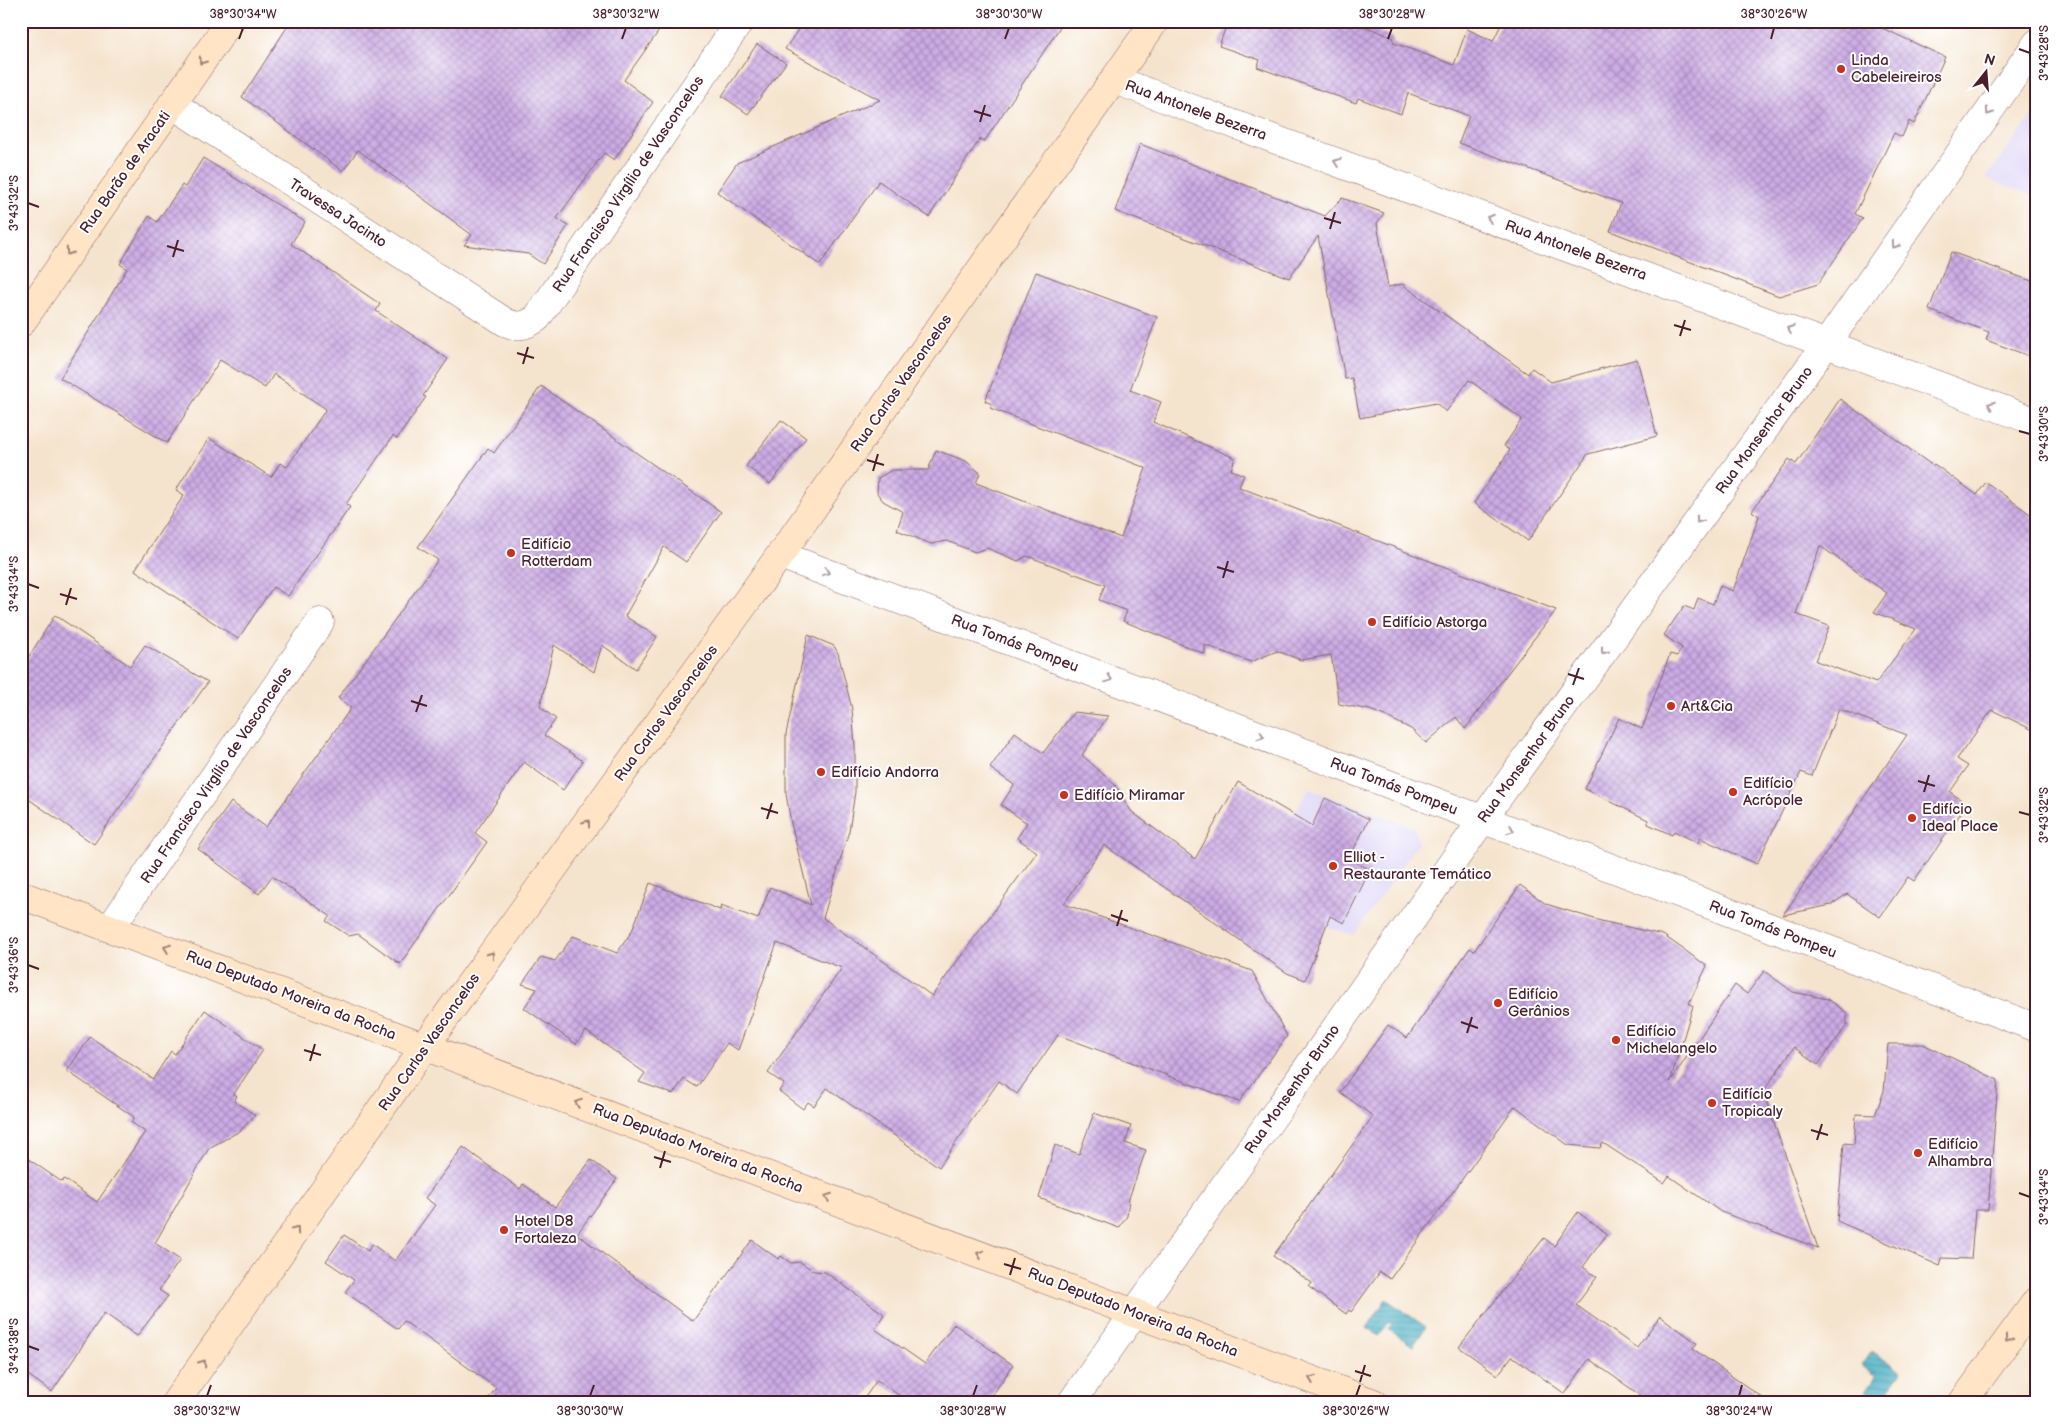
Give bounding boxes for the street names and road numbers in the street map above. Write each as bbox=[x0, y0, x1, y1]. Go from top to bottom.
street label: Rua Francisco Virgílio de Vasconcelos bbox=[549, 72, 709, 296]
street label: Rua Antonele Bezerra bbox=[1122, 76, 1269, 145]
street label: Rua Barão de Aracati bbox=[76, 107, 175, 237]
street label: Travessa Jacinto bbox=[285, 175, 390, 252]
street label: Rua Antonele Bezerra bbox=[1502, 216, 1649, 285]
street label: Rua Carlos Vasconcelos bbox=[847, 310, 957, 456]
street label: Rua Monsenhor Bruno bbox=[1712, 363, 1817, 498]
street label: Rua Tomás Pompeu bbox=[948, 610, 1081, 677]
street label: Rua Carlos Vasconcelos bbox=[611, 641, 723, 785]
street label: Rua Francisco Virgílio de Vasconcelos bbox=[137, 663, 297, 887]
street label: Rua Monsenhor Bruno bbox=[1474, 692, 1579, 827]
street label: Rua Tomás Pompeu bbox=[1327, 753, 1460, 820]
street label: Rua Tomás Pompeu bbox=[1706, 896, 1839, 963]
street label: Rua Deputado Moreira da Rocha bbox=[183, 947, 399, 1044]
street label: Rua Carlos Vasconcelos bbox=[375, 969, 485, 1115]
street label: Rua Monsenhor Bruno bbox=[1241, 1021, 1344, 1158]
street label: Rua Deputado Moreira da Rocha bbox=[590, 1100, 806, 1197]
street label: Rua Deputado Moreira da Rocha bbox=[1025, 1264, 1241, 1361]

